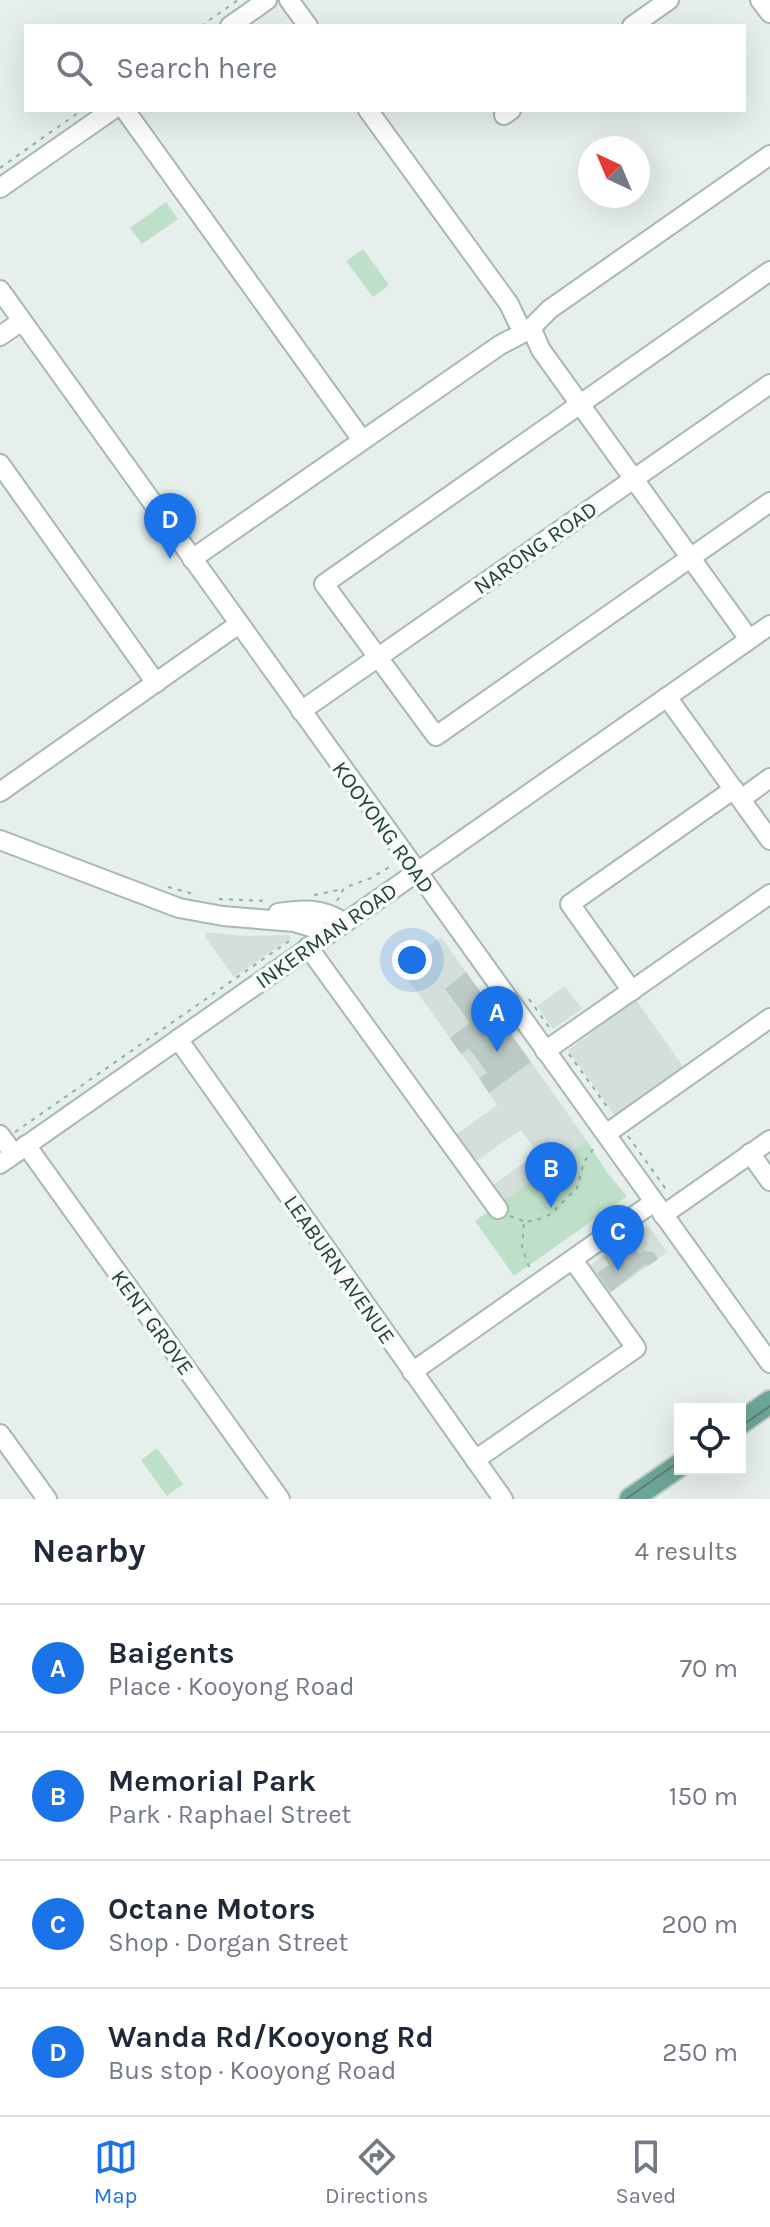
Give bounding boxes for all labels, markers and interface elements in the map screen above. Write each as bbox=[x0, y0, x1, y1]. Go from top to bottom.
search box bbox=[24, 24, 746, 112]
icon: search bbox=[52, 46, 96, 90]
text: Search here bbox=[116, 50, 277, 86]
north arrow bbox=[578, 136, 650, 208]
pin: D bbox=[144, 493, 196, 559]
street label: NARONG ROAD bbox=[469, 496, 602, 600]
street label: KOOYONG ROAD bbox=[327, 757, 440, 899]
street label: INKERMAN ROAD bbox=[251, 877, 402, 994]
your location bbox=[392, 940, 432, 980]
pin: A bbox=[471, 986, 523, 1052]
pin: B bbox=[525, 1142, 577, 1208]
street label: LEABURN AVENUE bbox=[278, 1190, 400, 1349]
pin: C bbox=[592, 1205, 644, 1271]
street label: KENT GROVE bbox=[105, 1265, 199, 1380]
map controls bbox=[674, 1403, 746, 1475]
button: locate bbox=[674, 1403, 746, 1475]
text: Nearby bbox=[32, 1531, 146, 1571]
text: 4 results bbox=[634, 1536, 738, 1567]
text: Baigents bbox=[108, 1635, 235, 1671]
text: A bbox=[50, 1653, 66, 1684]
text: 70 m bbox=[680, 1653, 738, 1684]
text: Place · Kooyong Road bbox=[108, 1671, 355, 1702]
text: Memorial Park bbox=[108, 1763, 316, 1799]
text: B bbox=[50, 1781, 66, 1812]
text: 150 m bbox=[669, 1781, 738, 1812]
text: Park · Raphael Street bbox=[108, 1799, 351, 1830]
text: Octane Motors bbox=[108, 1891, 316, 1927]
text: C bbox=[50, 1909, 66, 1940]
text: 200 m bbox=[662, 1909, 738, 1940]
text: Shop · Dorgan Street bbox=[108, 1927, 348, 1958]
text: Wanda Rd/Kooyong Rd bbox=[108, 2019, 434, 2055]
text: D bbox=[49, 2037, 67, 2068]
text: 250 m bbox=[662, 2037, 738, 2068]
text: Bus stop · Kooyong Road bbox=[108, 2055, 397, 2086]
tab: Map bbox=[94, 2135, 138, 2209]
tab: Directions bbox=[325, 2135, 428, 2209]
tab: Saved bbox=[616, 2135, 676, 2209]

